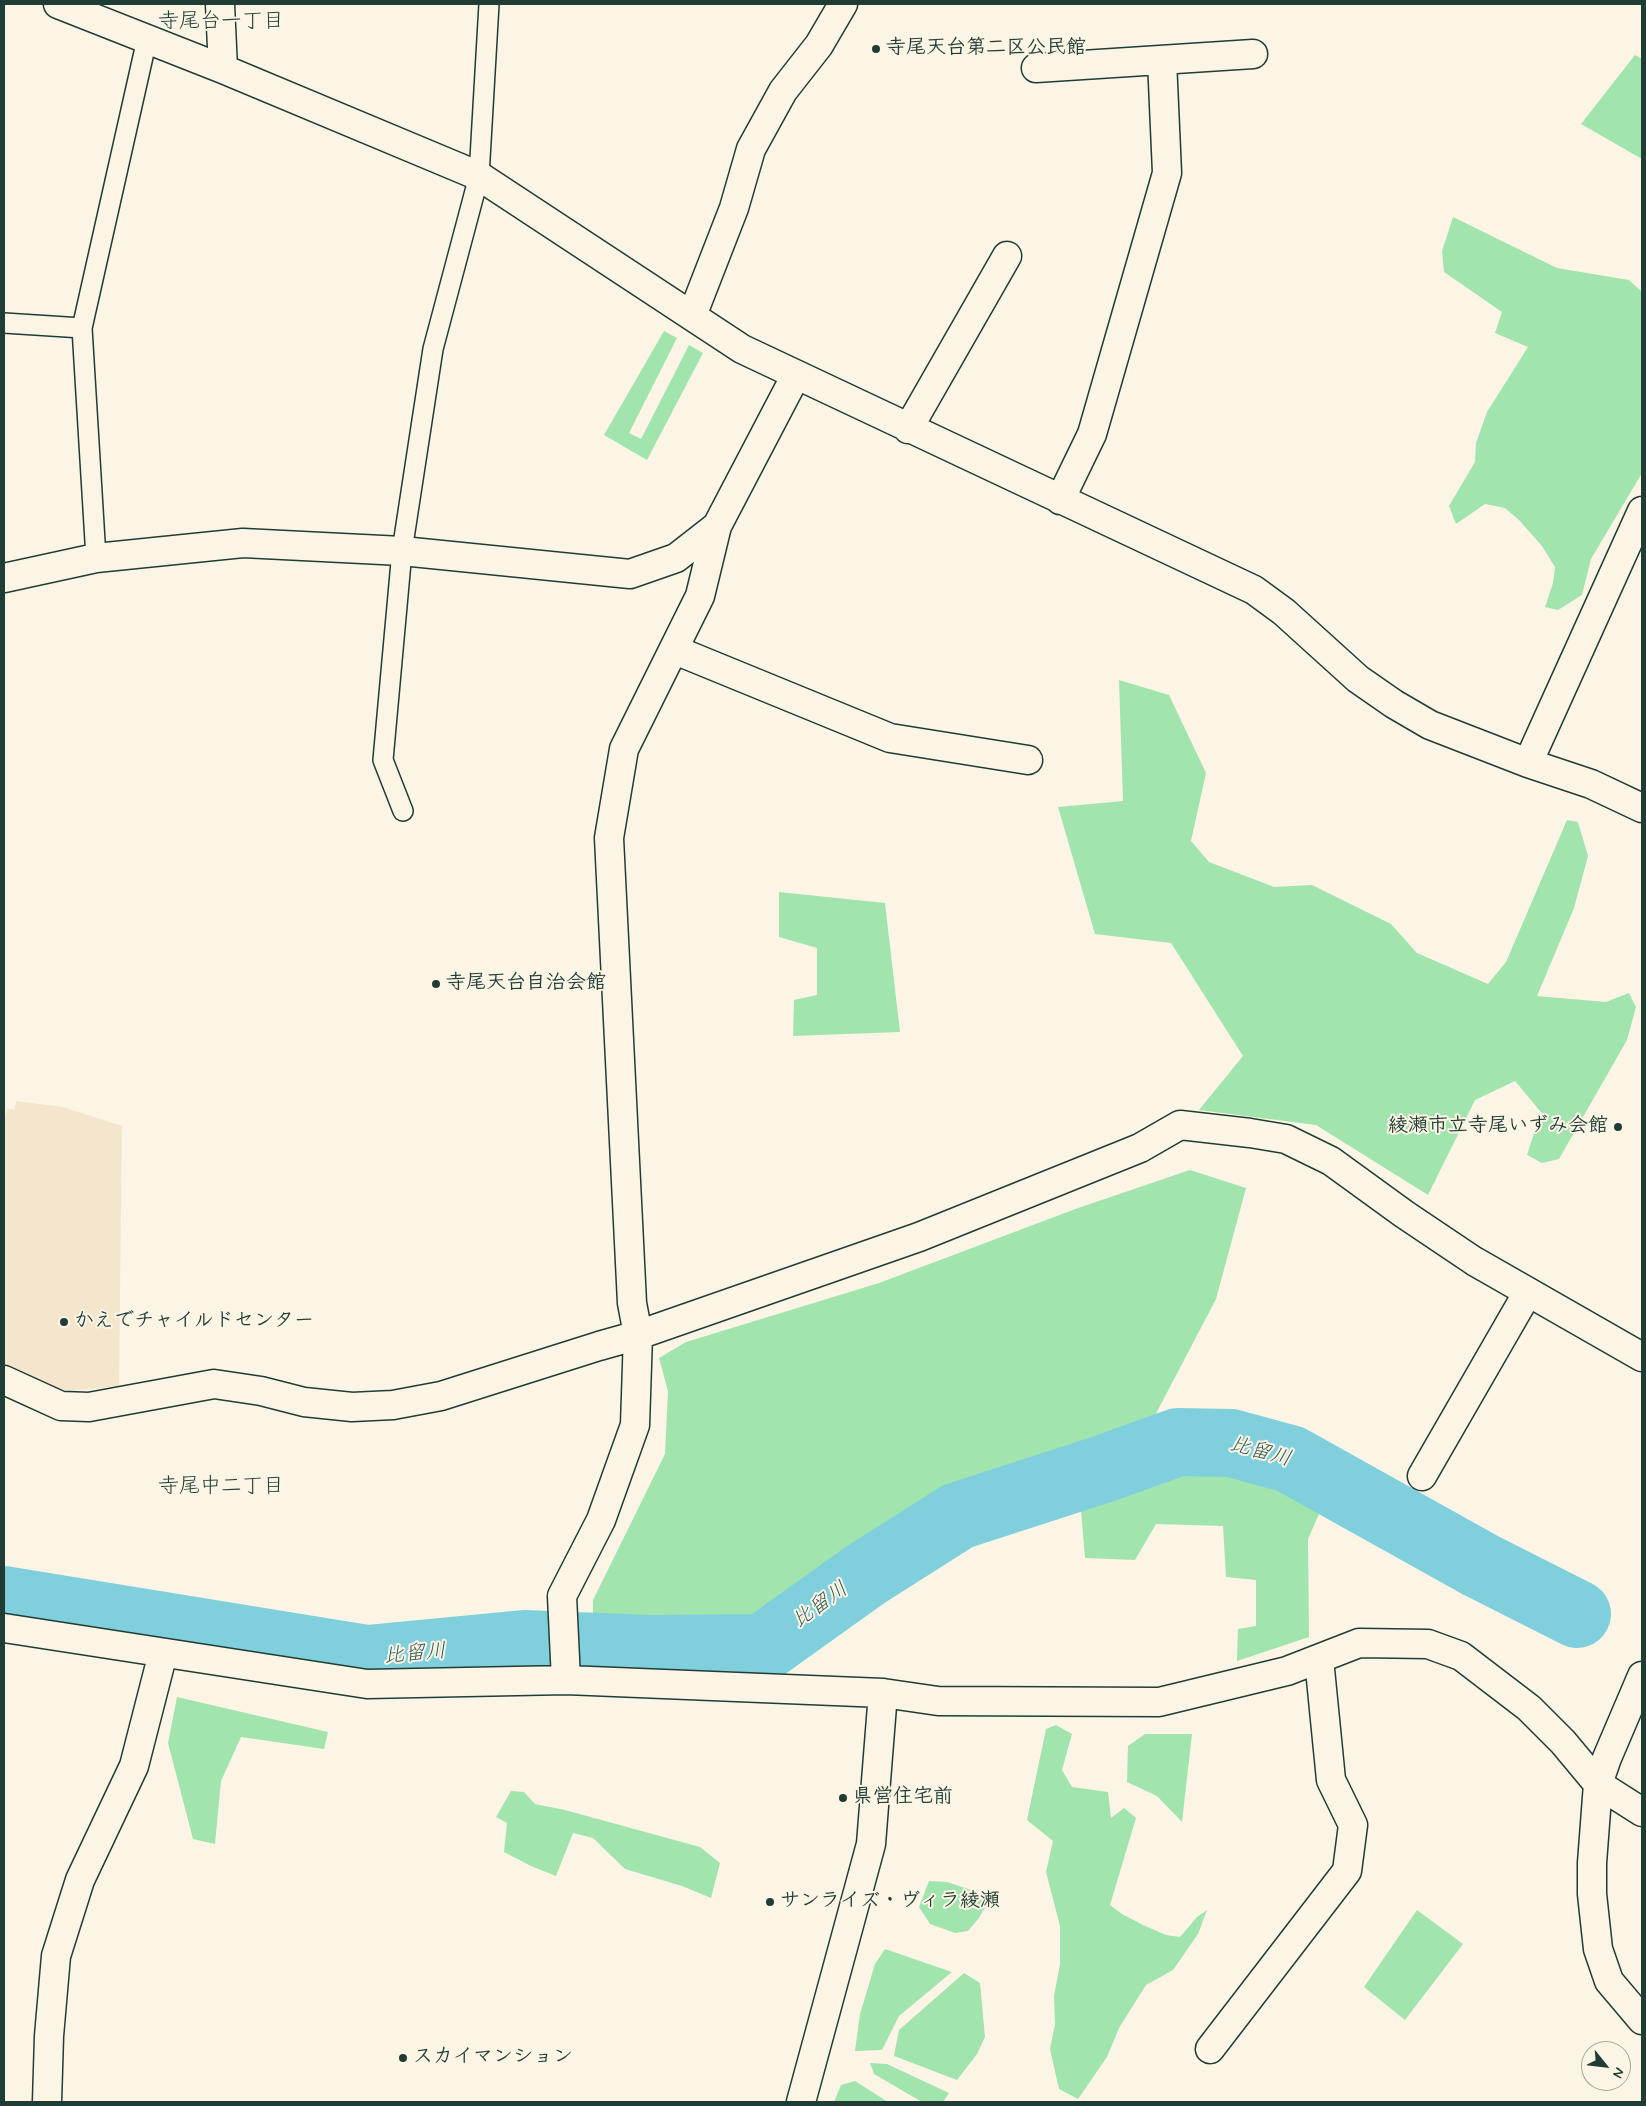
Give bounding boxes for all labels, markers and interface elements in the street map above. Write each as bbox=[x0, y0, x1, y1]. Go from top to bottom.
district label: 寺尾台一丁目 bbox=[158, 10, 284, 36]
place label: 寺尾天台第二区公民館 bbox=[886, 37, 1086, 61]
marker: 寺尾天台第二区公民館 bbox=[870, 43, 882, 55]
place label: 寺尾天台自治会館 bbox=[446, 972, 606, 996]
marker: 寺尾天台自治会館 bbox=[430, 978, 442, 990]
place label: 綾瀬市立寺尾いずみ会館 bbox=[1388, 1115, 1608, 1139]
marker: 綾瀬市立寺尾いずみ会館 bbox=[1612, 1121, 1624, 1133]
place label: かえでチャイルドセンター bbox=[74, 1310, 314, 1334]
marker: かえでチャイルドセンター bbox=[58, 1316, 70, 1328]
water label: 比留川 bbox=[1226, 1433, 1294, 1473]
district label: 寺尾中二丁目 bbox=[158, 1475, 284, 1501]
water label: 比留川 bbox=[788, 1577, 854, 1635]
water label: 比留川 bbox=[383, 1640, 447, 1670]
place label: 県営住宅前 bbox=[853, 1786, 953, 1810]
marker: 県営住宅前 bbox=[837, 1792, 849, 1804]
place label: サンライズ・ヴィラ綾瀬 bbox=[780, 1890, 1000, 1914]
marker: サンライズ・ヴィラ綾瀬 bbox=[764, 1896, 776, 1908]
north arrow bbox=[1581, 2041, 1631, 2091]
place label: スカイマンション bbox=[413, 2046, 573, 2070]
marker: スカイマンション bbox=[397, 2052, 409, 2064]
text: N bbox=[1608, 2064, 1628, 2081]

